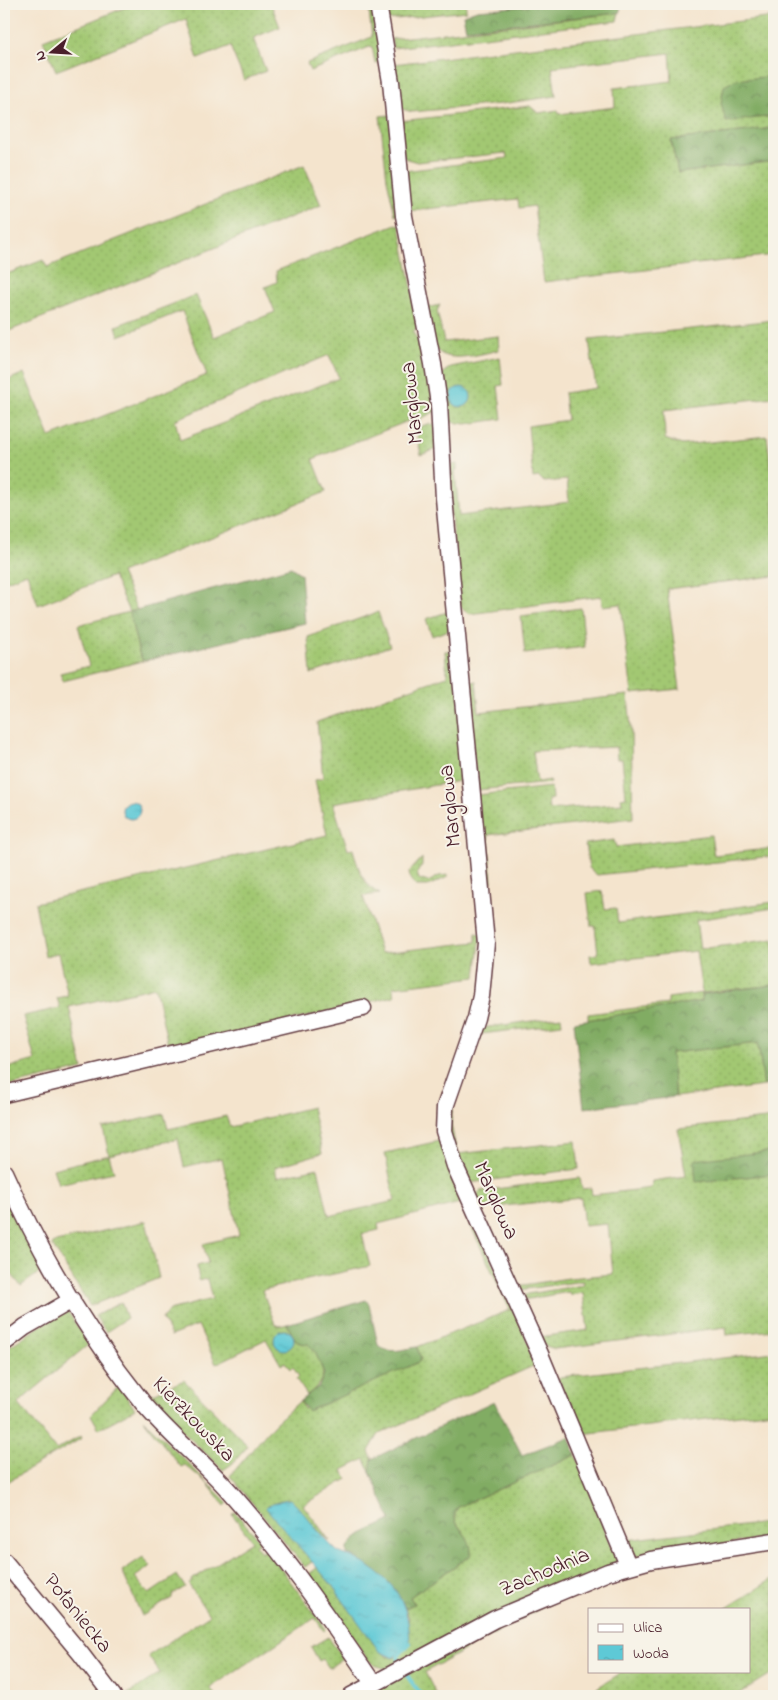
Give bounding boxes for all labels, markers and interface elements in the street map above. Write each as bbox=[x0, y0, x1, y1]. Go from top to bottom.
north arrow bbox=[28, 28, 78, 78]
text: N bbox=[30, 48, 53, 63]
street label: Marglowa bbox=[393, 360, 434, 446]
street label: Marglowa bbox=[431, 763, 472, 849]
street label: Marglowa bbox=[463, 1157, 526, 1246]
street label: Kierzkowska bbox=[144, 1370, 242, 1470]
street label: Zachodnia bbox=[495, 1540, 595, 1606]
street label: Połaniecka bbox=[35, 1567, 119, 1661]
legend bbox=[588, 1608, 750, 1672]
text: Ulica bbox=[633, 1617, 662, 1639]
text: Woda bbox=[633, 1643, 669, 1665]

